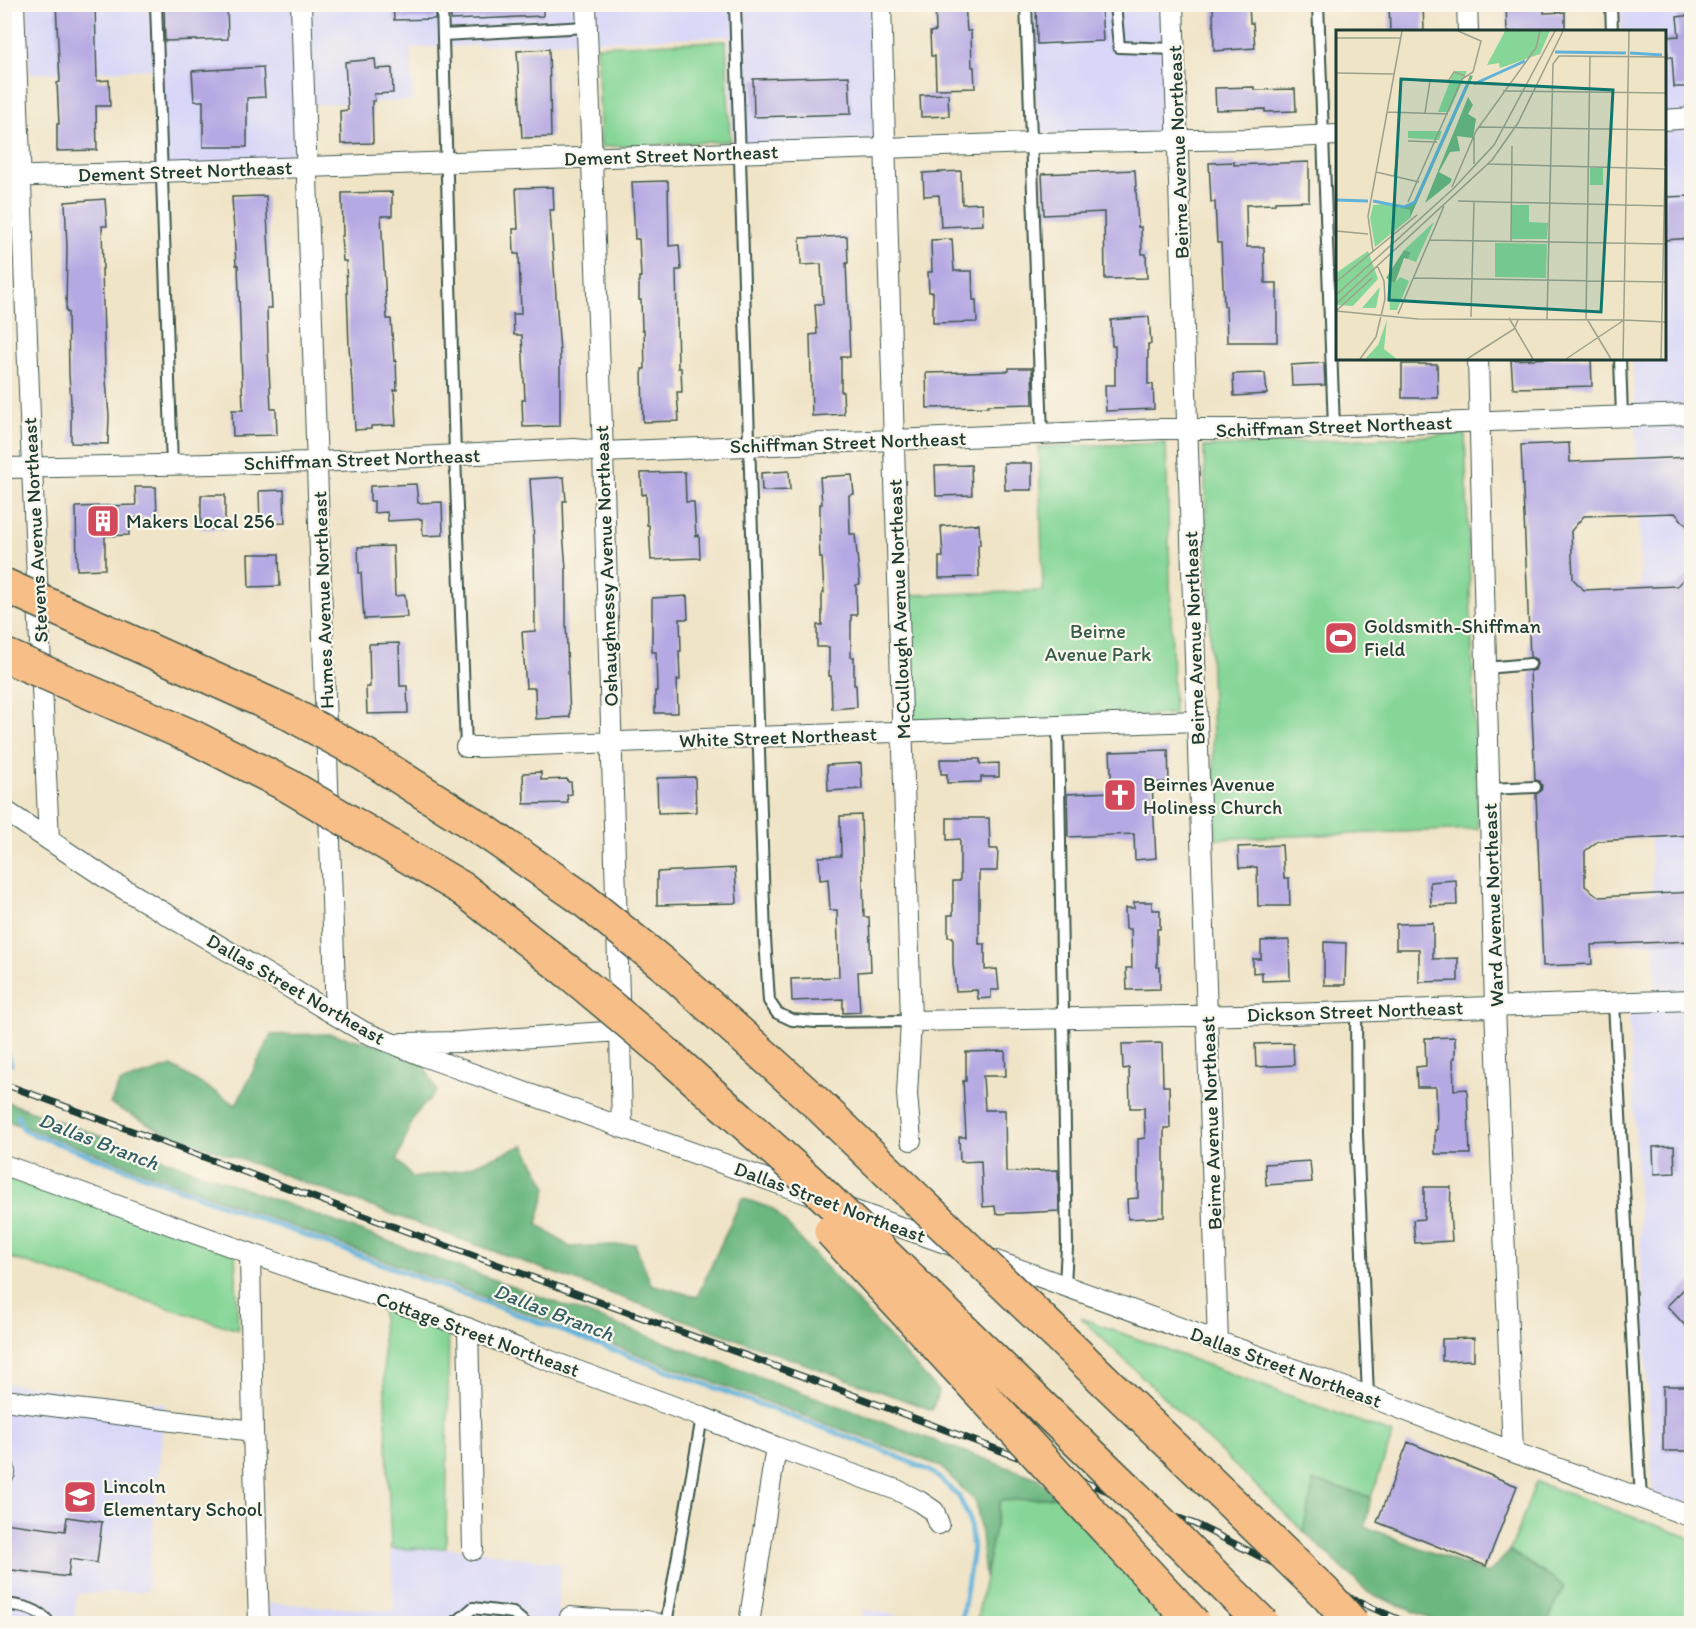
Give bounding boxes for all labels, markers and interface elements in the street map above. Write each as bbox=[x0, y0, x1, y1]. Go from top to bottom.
inset map bbox=[1336, 30, 1666, 360]
street label: Beirne Avenue Northeast bbox=[1162, 45, 1194, 259]
street label: Dement Street Northeast bbox=[563, 139, 779, 171]
street label: Dement Street Northeast bbox=[77, 155, 293, 187]
street label: Schiffman Street Northeast bbox=[1215, 410, 1453, 442]
street label: Stevens Avenue Northeast bbox=[17, 416, 53, 643]
street label: Oshaughnessy Avenue Northeast bbox=[589, 425, 623, 707]
street label: Schiffman Street Northeast bbox=[729, 426, 967, 458]
street label: Schiffman Street Northeast bbox=[243, 443, 481, 475]
street label: McCullough Avenue Northeast bbox=[882, 478, 916, 740]
street label: Humes Avenue Northeast bbox=[307, 491, 339, 709]
building icon: Makers Local 256 bbox=[85, 503, 121, 539]
place label: Makers Local 256 bbox=[126, 509, 275, 533]
street label: Beirne Avenue Northeast bbox=[1178, 531, 1210, 745]
place label: Goldsmith-Shiffman Field bbox=[1364, 614, 1541, 661]
park label: Beirne Avenue Park bbox=[1045, 619, 1152, 666]
sports icon: Goldsmith-Shiffman Field bbox=[1323, 620, 1359, 656]
street label: White Street Northeast bbox=[679, 722, 877, 752]
place label: Beirnes Avenue Holiness Church bbox=[1143, 772, 1282, 819]
church icon: Beirnes Avenue Holiness Church bbox=[1102, 777, 1138, 813]
street label: Ward Avenue Northeast bbox=[1477, 803, 1509, 1007]
street label: Dallas Street Northeast bbox=[203, 928, 390, 1050]
street label: Dickson Street Northeast bbox=[1246, 995, 1464, 1027]
street label: Beirne Avenue Northeast bbox=[1195, 1016, 1227, 1230]
water label: Dallas Branch bbox=[36, 1107, 163, 1176]
street label: Dallas Street Northeast bbox=[731, 1156, 929, 1248]
water label: Dallas Branch bbox=[491, 1278, 618, 1347]
street label: Cottage Street Northeast bbox=[373, 1286, 583, 1382]
street label: Dallas Street Northeast bbox=[1187, 1321, 1385, 1413]
place label: Lincoln Elementary School bbox=[103, 1474, 263, 1521]
school or university icon: Lincoln Elementary School bbox=[62, 1479, 98, 1515]

